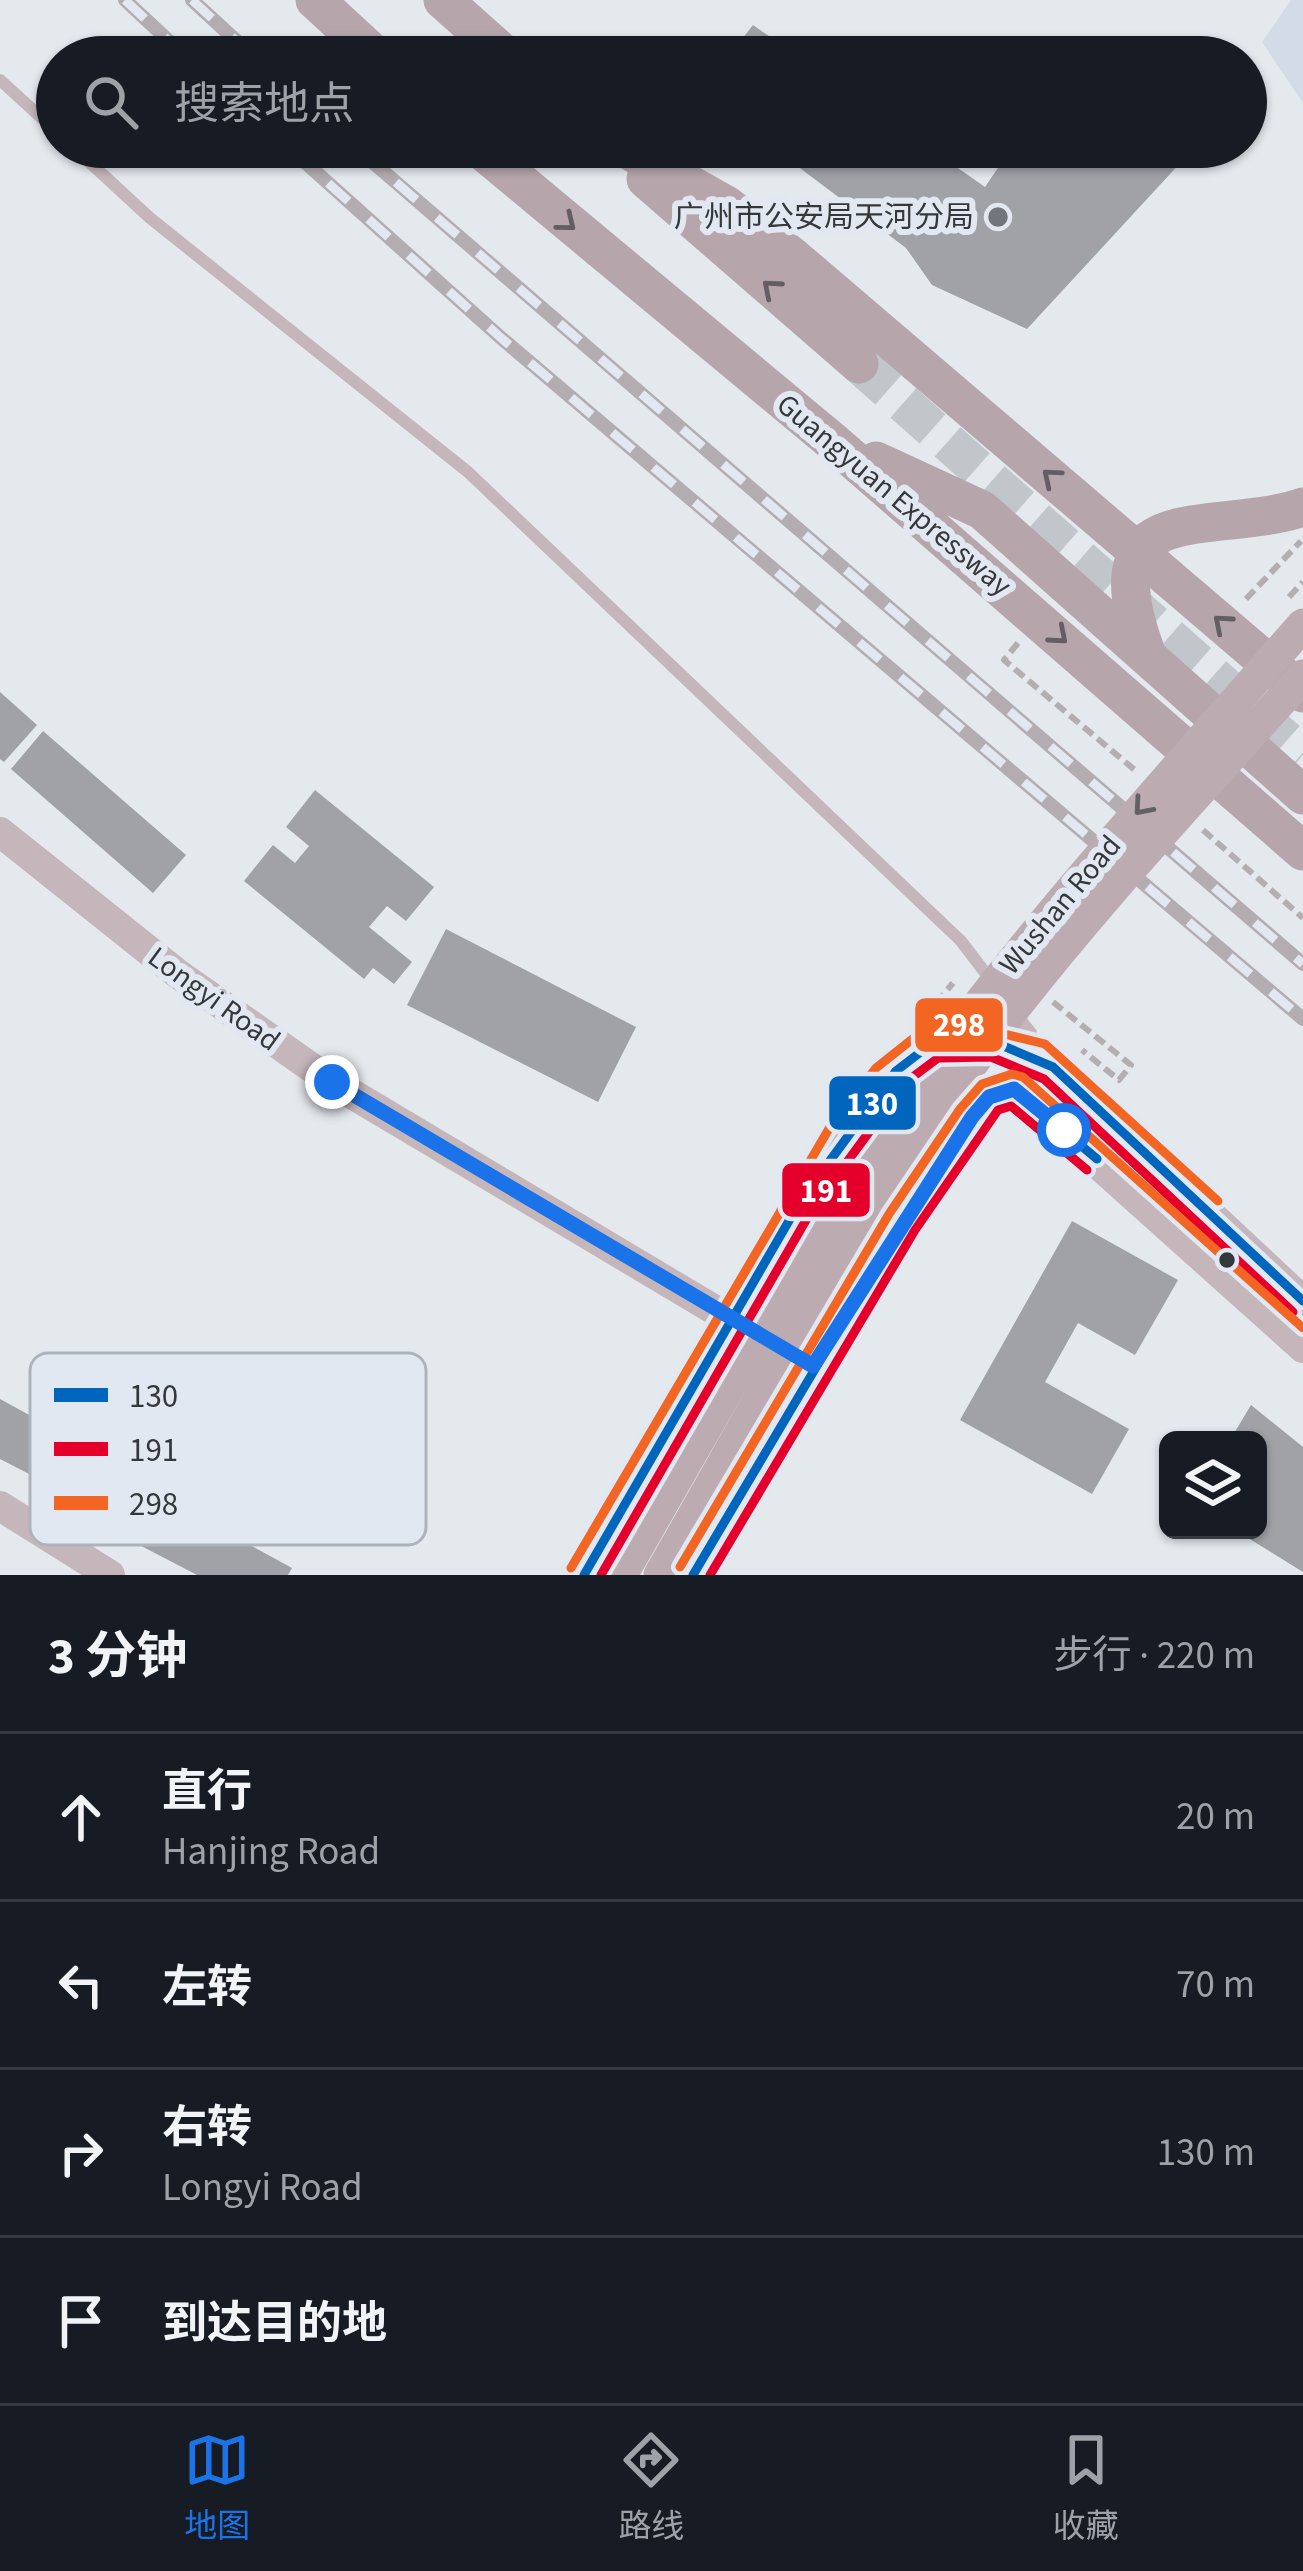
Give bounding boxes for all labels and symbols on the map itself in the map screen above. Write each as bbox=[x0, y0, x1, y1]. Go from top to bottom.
place label: 广州市公安局天河分局 bbox=[674, 196, 974, 239]
marker: 广州市公安局天河分局 bbox=[985, 204, 1011, 230]
one-way arrow bbox=[553, 209, 575, 231]
one-way arrow bbox=[763, 280, 785, 302]
street label: Guangyuan Expressway bbox=[767, 384, 1021, 606]
one-way arrow bbox=[1043, 470, 1065, 492]
one-way arrow bbox=[1214, 616, 1236, 637]
one-way arrow bbox=[1045, 621, 1067, 643]
one-way arrow bbox=[1135, 793, 1156, 815]
street label: Wushan Road bbox=[989, 826, 1131, 984]
street label: Longyi Road bbox=[139, 936, 289, 1062]
line badge: 298 bbox=[913, 996, 1005, 1054]
text: 298 bbox=[933, 1002, 985, 1049]
route end bbox=[305, 1055, 359, 1109]
line badge: 130 bbox=[827, 1074, 918, 1132]
text: 130 bbox=[846, 1081, 898, 1128]
route start bbox=[1037, 1103, 1091, 1157]
line badge: 191 bbox=[780, 1161, 872, 1219]
text: 191 bbox=[800, 1168, 852, 1215]
unlabelled marker bbox=[1216, 1249, 1238, 1271]
legend bbox=[30, 1353, 426, 1545]
text: 130 bbox=[129, 1373, 178, 1420]
text: 191 bbox=[129, 1427, 178, 1474]
text: 298 bbox=[129, 1481, 178, 1528]

